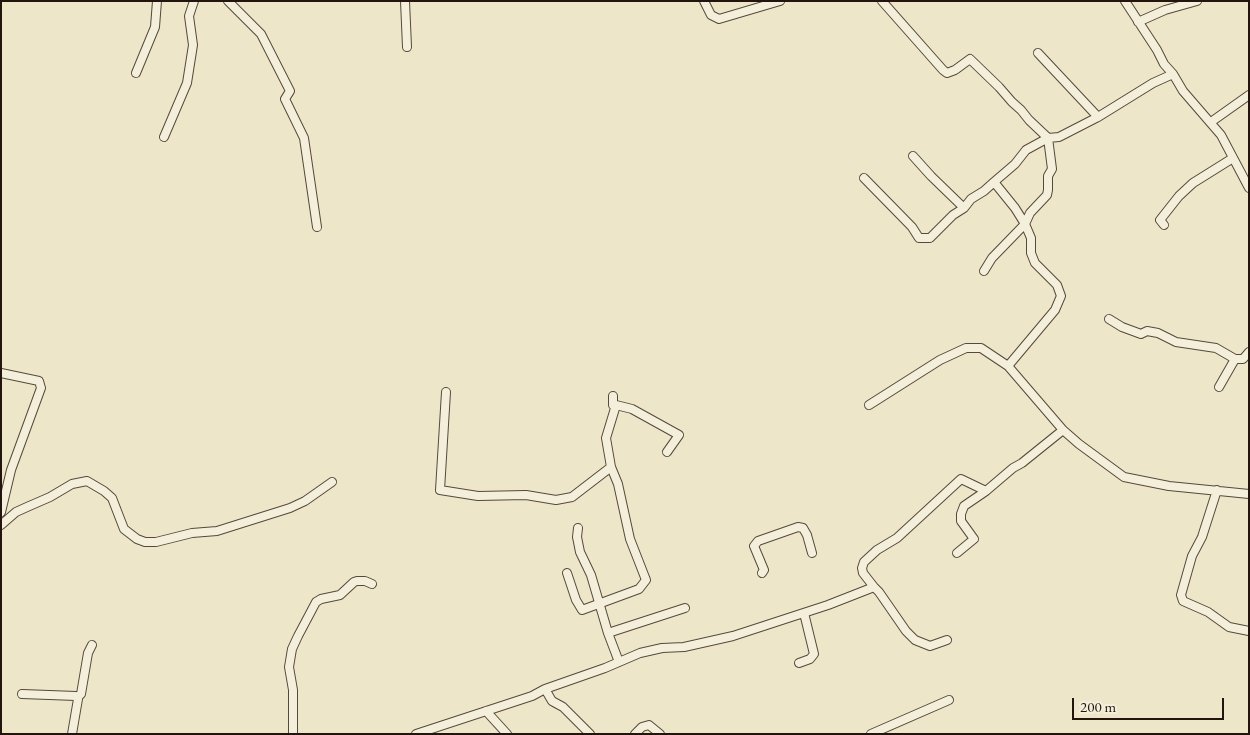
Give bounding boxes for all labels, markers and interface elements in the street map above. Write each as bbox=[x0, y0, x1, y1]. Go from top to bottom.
scale bar bbox=[1075, 688, 1228, 720]
text: 200 m bbox=[1080, 697, 1116, 716]

